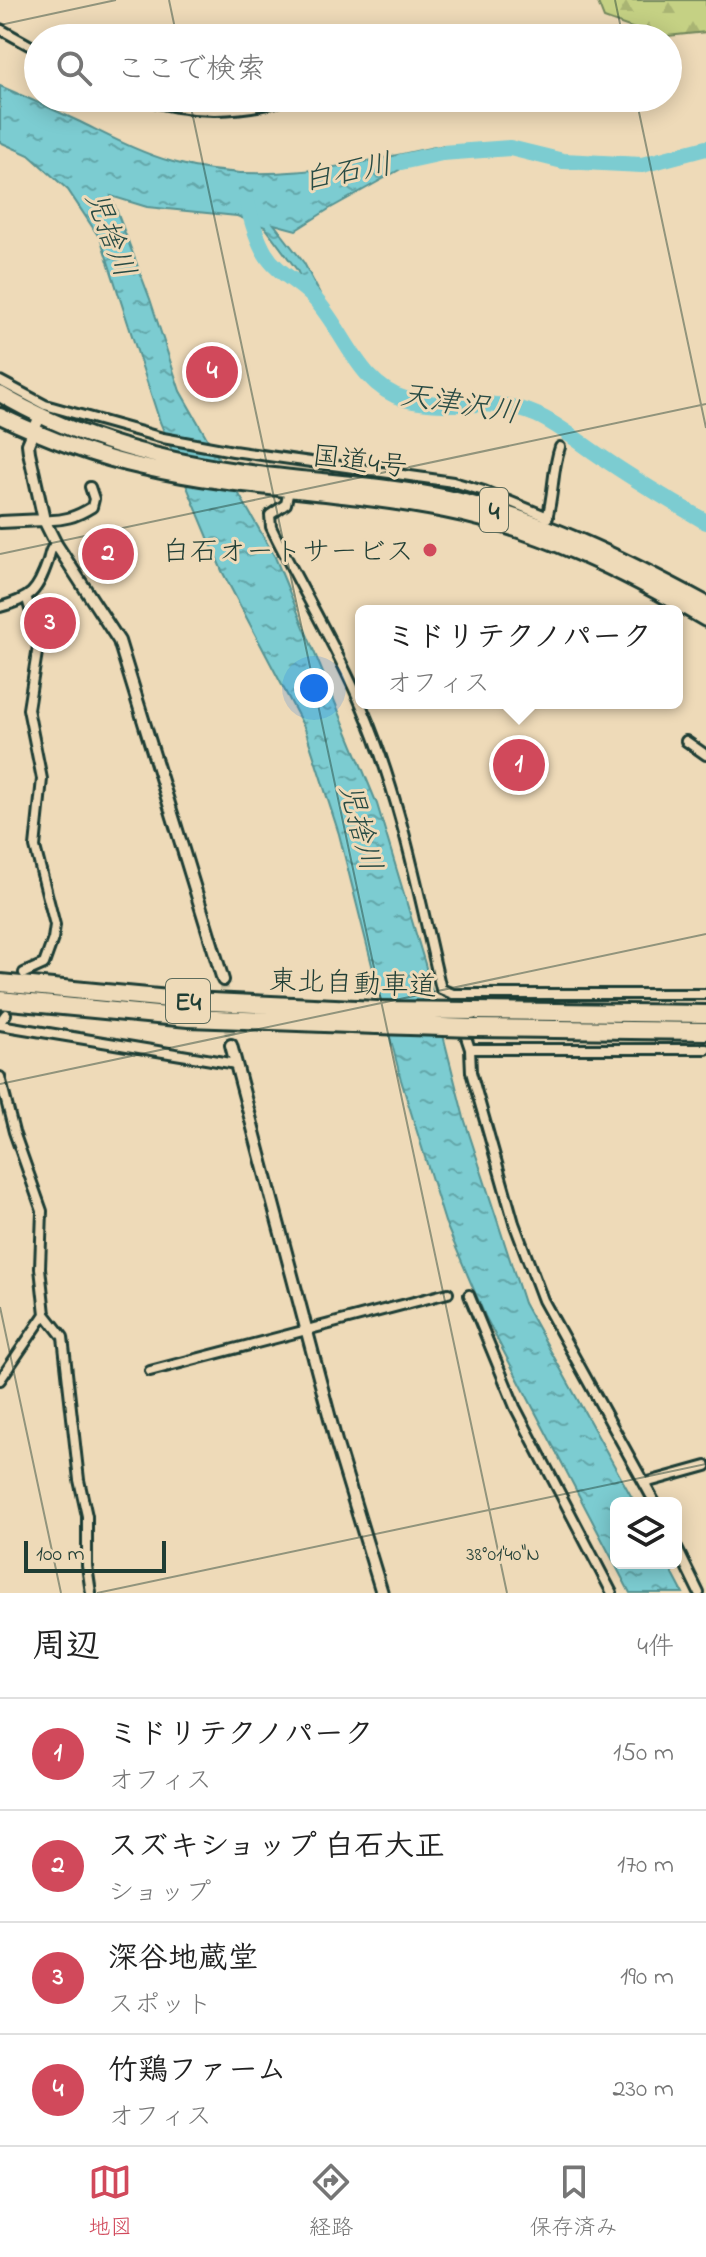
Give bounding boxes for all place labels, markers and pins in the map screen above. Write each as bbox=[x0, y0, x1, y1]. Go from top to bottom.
pin: 4 bbox=[186, 342, 238, 402]
pin: 2 bbox=[82, 524, 134, 584]
place label: 白石オートサービス bbox=[162, 533, 414, 574]
marker: 白石オートサービス bbox=[421, 541, 439, 559]
pin: 3 bbox=[24, 593, 76, 653]
pin: 1 bbox=[493, 735, 545, 795]

